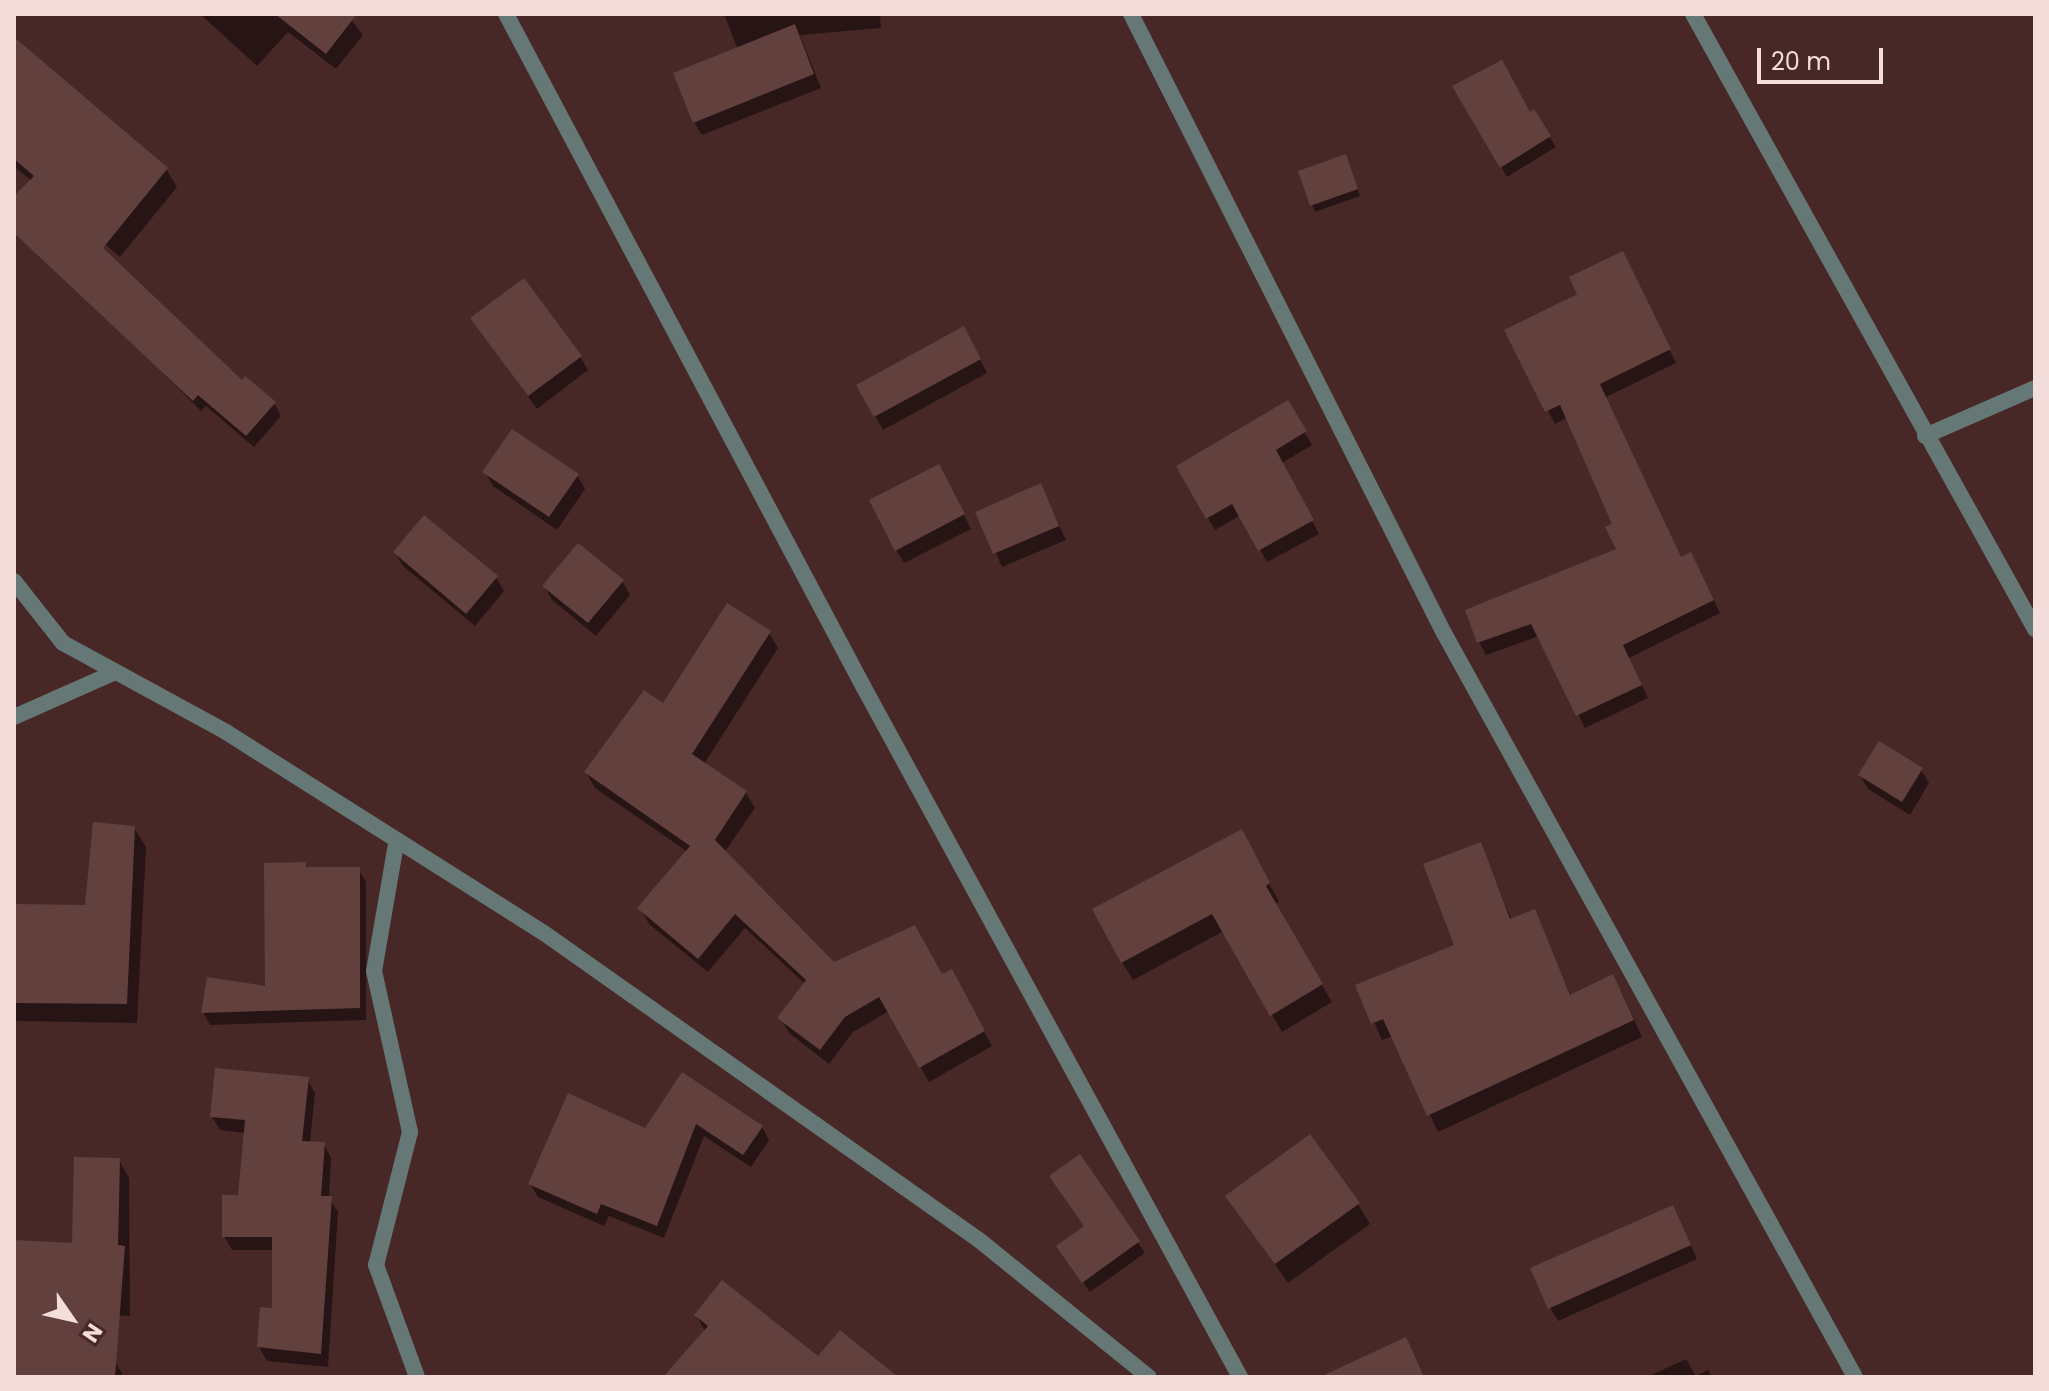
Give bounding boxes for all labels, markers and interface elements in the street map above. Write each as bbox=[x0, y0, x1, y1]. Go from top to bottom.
scale bar bbox=[1761, 32, 1887, 82]
text: 20 m bbox=[1771, 45, 1831, 78]
north arrow bbox=[32, 1279, 112, 1359]
text: N bbox=[75, 1317, 110, 1348]

